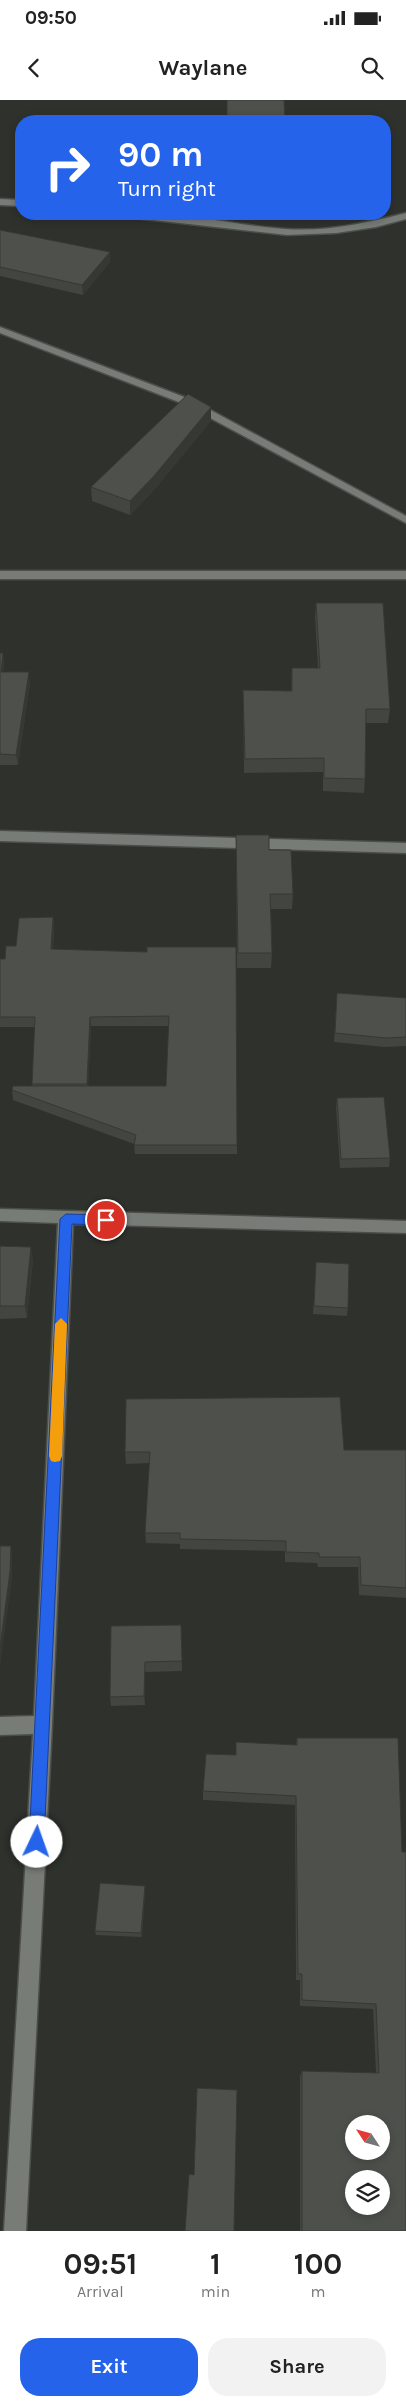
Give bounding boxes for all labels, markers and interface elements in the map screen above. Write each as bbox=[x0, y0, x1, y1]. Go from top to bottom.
text: 09:50 bbox=[25, 7, 77, 29]
icon: back bbox=[20, 54, 48, 82]
icon: search bbox=[358, 54, 386, 82]
text: Waylane bbox=[159, 55, 247, 81]
text: 90 m bbox=[118, 134, 204, 175]
icon: right bbox=[35, 135, 100, 200]
text: Turn right bbox=[118, 176, 216, 202]
pin bbox=[85, 1199, 127, 1241]
icon: arrive bbox=[92, 1206, 120, 1234]
position arrow bbox=[10, 1815, 62, 1867]
north arrow bbox=[345, 2115, 390, 2160]
map controls bbox=[345, 2115, 390, 2215]
button: layers bbox=[345, 2170, 390, 2215]
text: 09:51 bbox=[64, 2246, 137, 2282]
text: 1 bbox=[210, 2246, 221, 2282]
text: 100 bbox=[294, 2246, 342, 2282]
text: Arrival bbox=[77, 2282, 124, 2301]
text: min bbox=[201, 2282, 230, 2301]
text: m bbox=[311, 2282, 326, 2301]
button: Exit bbox=[20, 2338, 198, 2396]
button: Share bbox=[208, 2338, 386, 2396]

